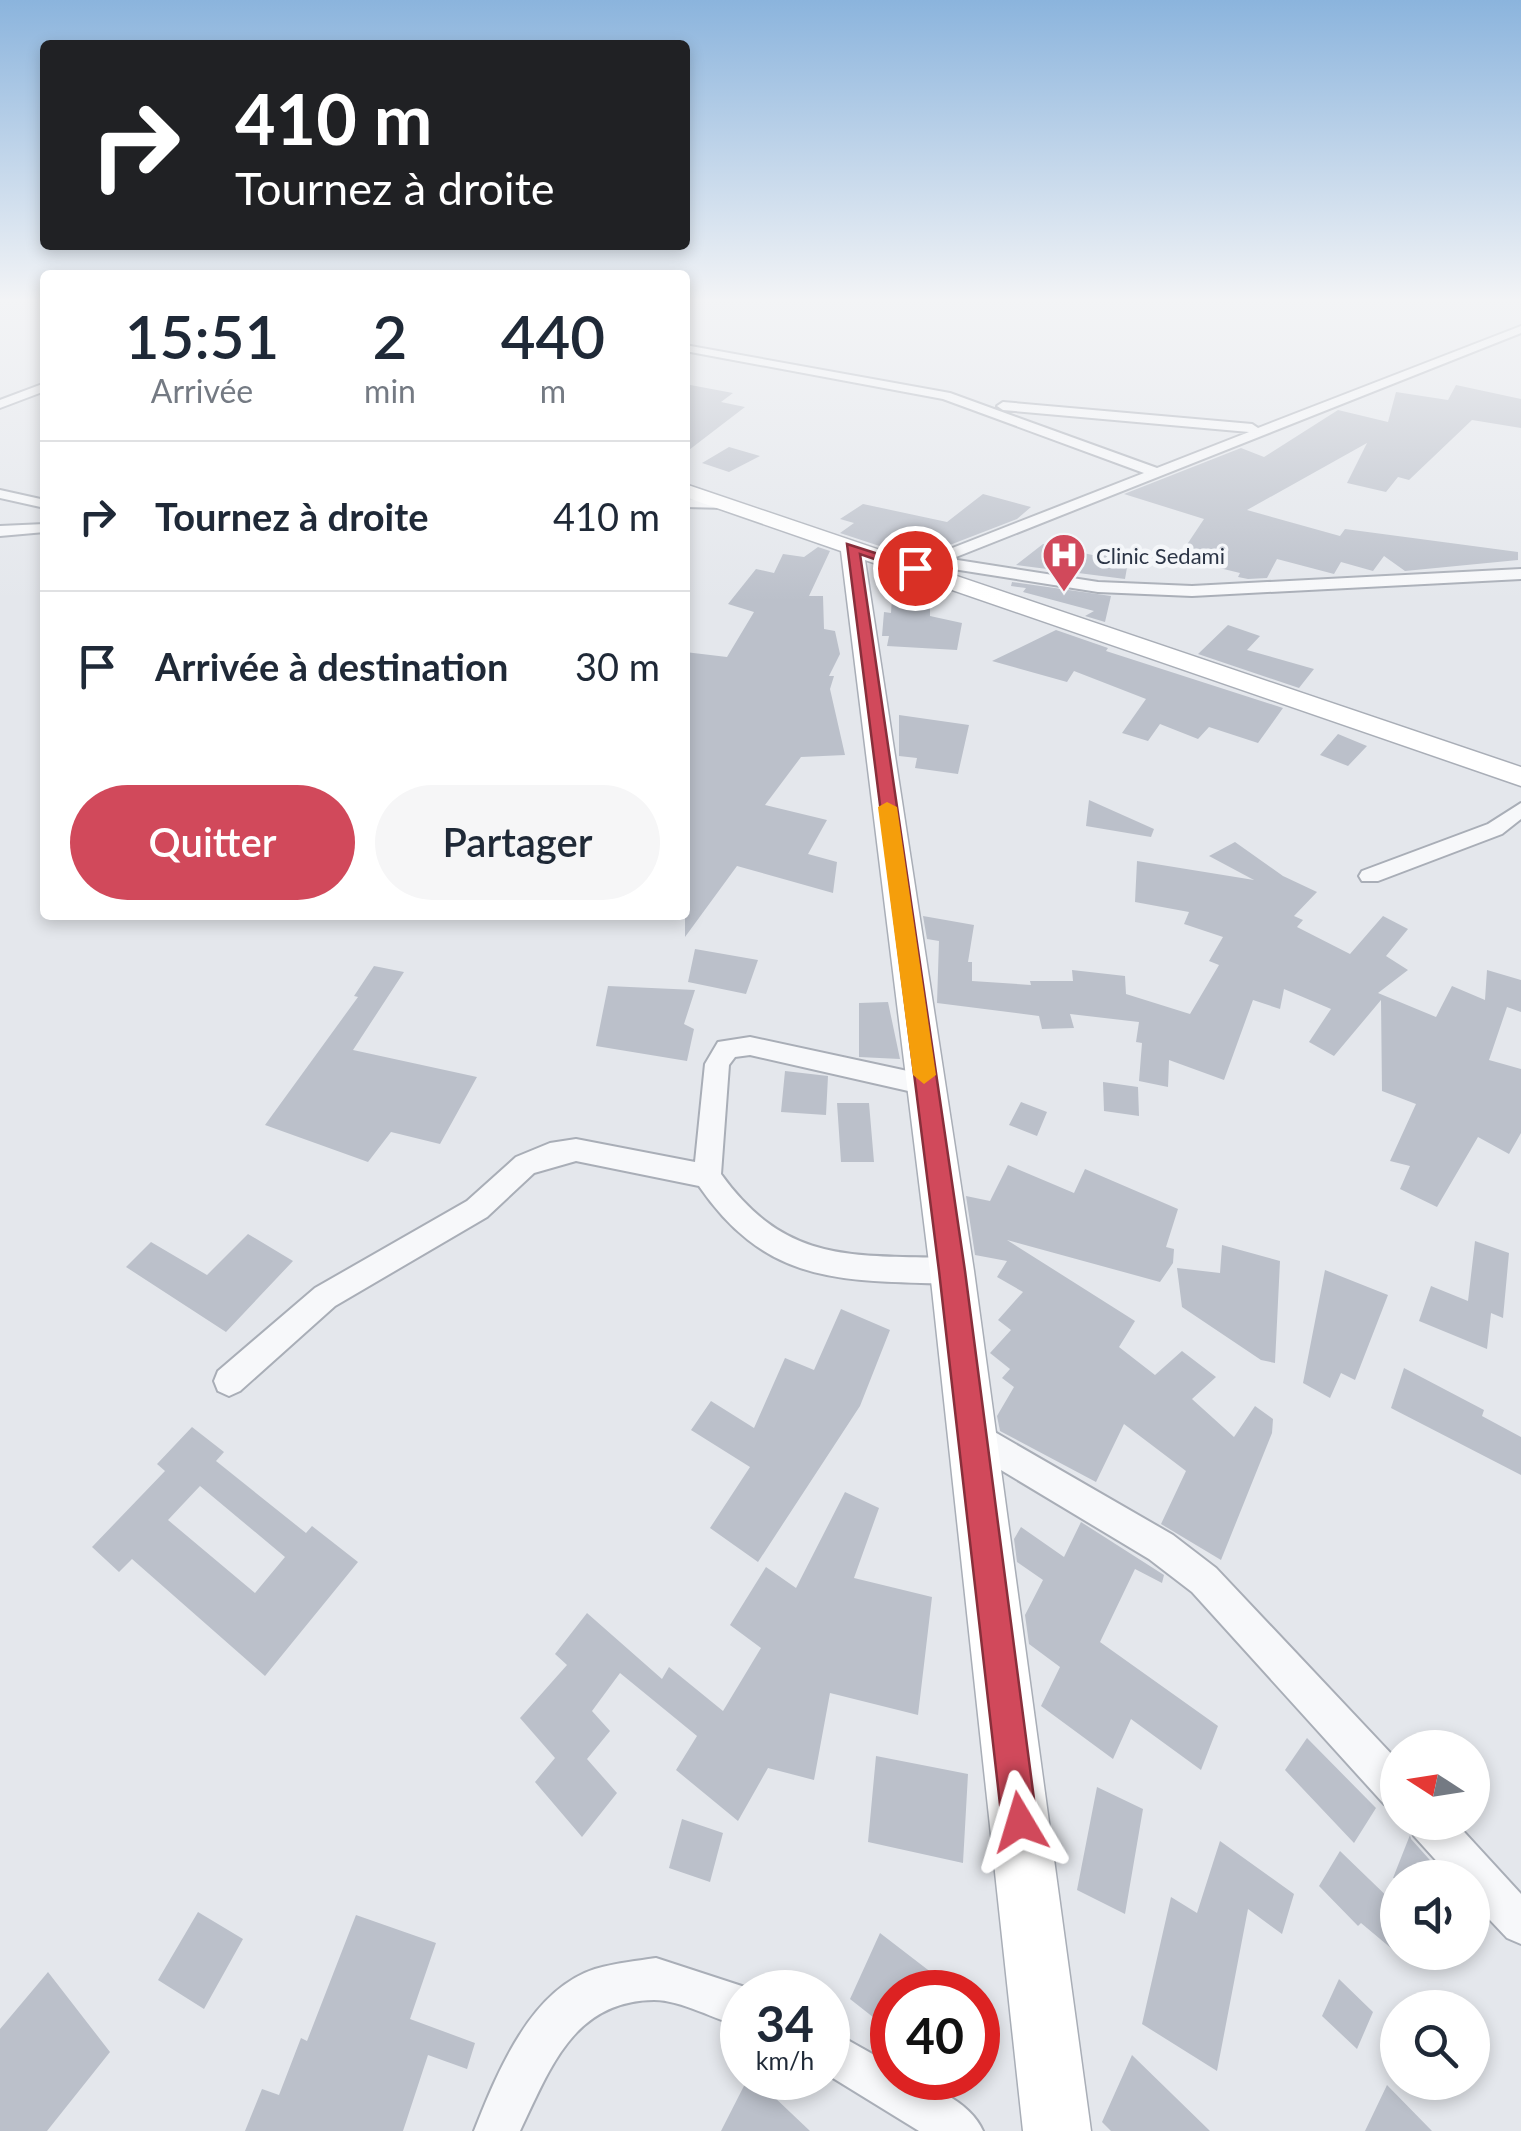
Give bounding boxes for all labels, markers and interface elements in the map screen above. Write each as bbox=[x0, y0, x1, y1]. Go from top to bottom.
text: 410 m bbox=[235, 76, 432, 160]
icon: right bbox=[70, 80, 200, 210]
text: Tournez à droite bbox=[235, 161, 554, 215]
text: 15:51 bbox=[125, 300, 279, 372]
text: 2 bbox=[373, 300, 407, 372]
text: 440 bbox=[501, 300, 605, 372]
text: Arrivée bbox=[151, 371, 253, 410]
text: min bbox=[364, 371, 416, 410]
text: m bbox=[540, 371, 566, 410]
icon: right bbox=[70, 489, 125, 544]
text: Tournez à droite bbox=[155, 493, 429, 539]
text: 410 m bbox=[553, 493, 660, 539]
pin bbox=[873, 526, 958, 611]
hospital icon: Clinic Sedami bbox=[1041, 532, 1087, 593]
icon: arrive bbox=[888, 541, 943, 596]
place label: Clinic Sedami bbox=[1096, 542, 1225, 569]
icon: arrive bbox=[70, 639, 125, 694]
text: Arrivée à destination bbox=[155, 643, 508, 689]
text: 30 m bbox=[575, 643, 660, 689]
button: Quitter bbox=[70, 785, 355, 900]
button: Partager bbox=[375, 785, 660, 900]
north arrow bbox=[1380, 1730, 1490, 1840]
map controls bbox=[1380, 1730, 1490, 2100]
position arrow bbox=[968, 1770, 1072, 1874]
button: sound bbox=[1380, 1860, 1490, 1970]
speed limit sign: 40 bbox=[870, 1970, 1000, 2100]
button: search bbox=[1380, 1990, 1490, 2100]
text: 34 bbox=[756, 1993, 814, 2053]
text: km/h bbox=[756, 2045, 814, 2075]

